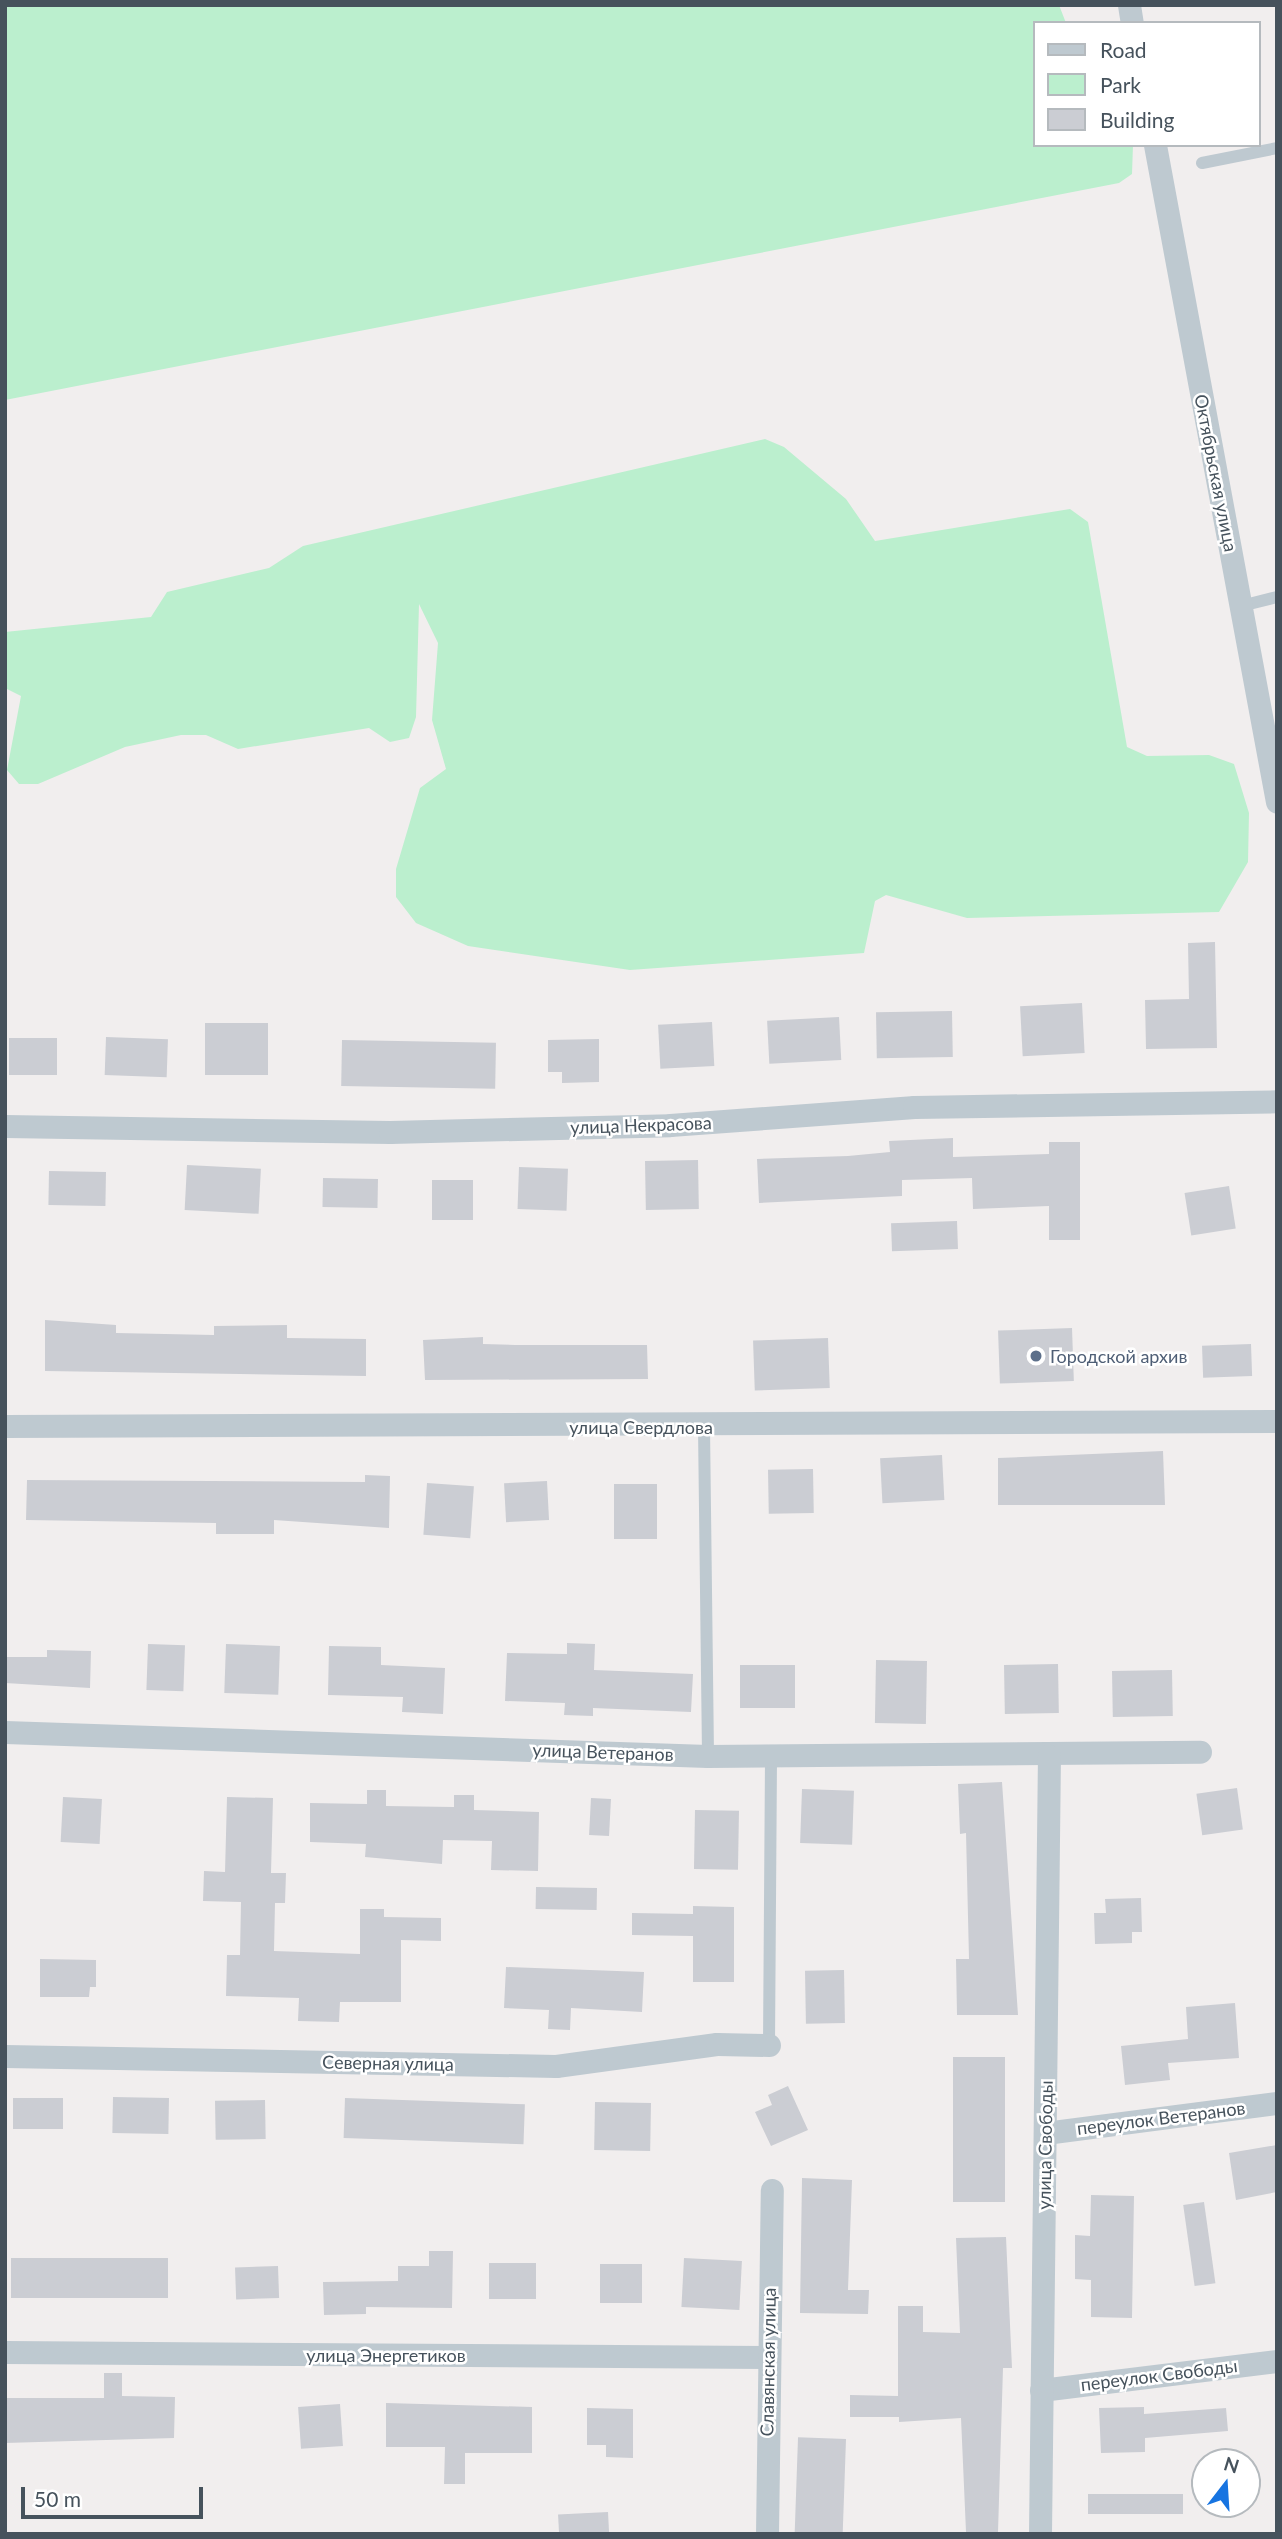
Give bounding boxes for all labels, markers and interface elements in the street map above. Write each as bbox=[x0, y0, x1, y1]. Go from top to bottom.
legend bbox=[1034, 21, 1261, 147]
text: Road bbox=[1100, 37, 1147, 62]
text: Park bbox=[1100, 72, 1141, 97]
text: Building bbox=[1100, 107, 1175, 132]
street label: Октябрьская улица bbox=[1190, 392, 1242, 554]
street label: улица Некрасова bbox=[570, 1112, 712, 1138]
place label: Городской архив bbox=[1050, 1345, 1187, 1367]
marker: Городской архив bbox=[1028, 1348, 1044, 1364]
street label: улица Свердлова bbox=[569, 1416, 713, 1438]
street label: улица Ветеранов bbox=[532, 1739, 674, 1765]
street label: Северная улица bbox=[322, 2051, 454, 2075]
street label: улица Свободы bbox=[1033, 2080, 1057, 2210]
street label: переулок Ветеранов bbox=[1076, 2097, 1246, 2139]
street label: Славянская улица bbox=[756, 2287, 780, 2437]
street label: улица Энергетиков bbox=[306, 2344, 466, 2366]
street label: переулок Свободы bbox=[1079, 2355, 1239, 2395]
north arrow bbox=[1191, 2448, 1261, 2518]
text: N bbox=[1221, 2451, 1242, 2477]
scale bar bbox=[24, 2472, 206, 2516]
text: 50 m bbox=[34, 2486, 81, 2511]

